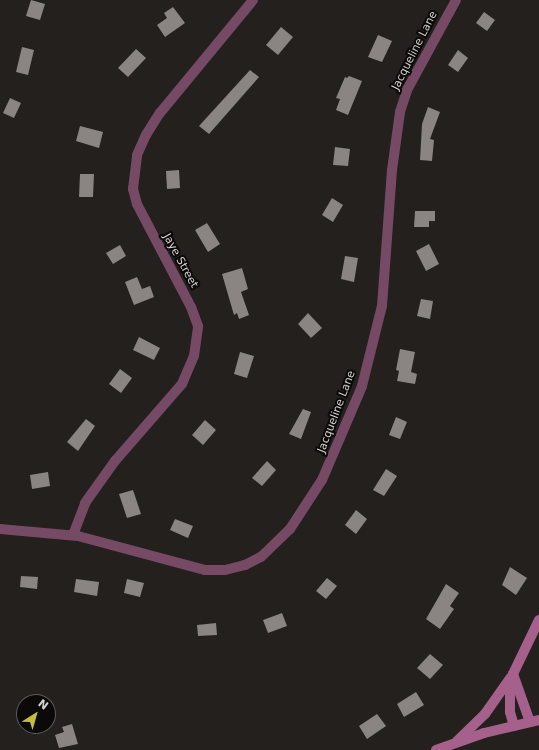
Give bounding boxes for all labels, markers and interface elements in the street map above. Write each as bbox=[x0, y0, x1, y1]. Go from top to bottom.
street label: Jacqueline Lane bbox=[389, 9, 441, 93]
street label: Jaye Street bbox=[160, 231, 200, 291]
street label: Jacqueline Lane bbox=[315, 369, 359, 455]
north arrow bbox=[16, 694, 56, 734]
text: N bbox=[35, 697, 51, 713]

